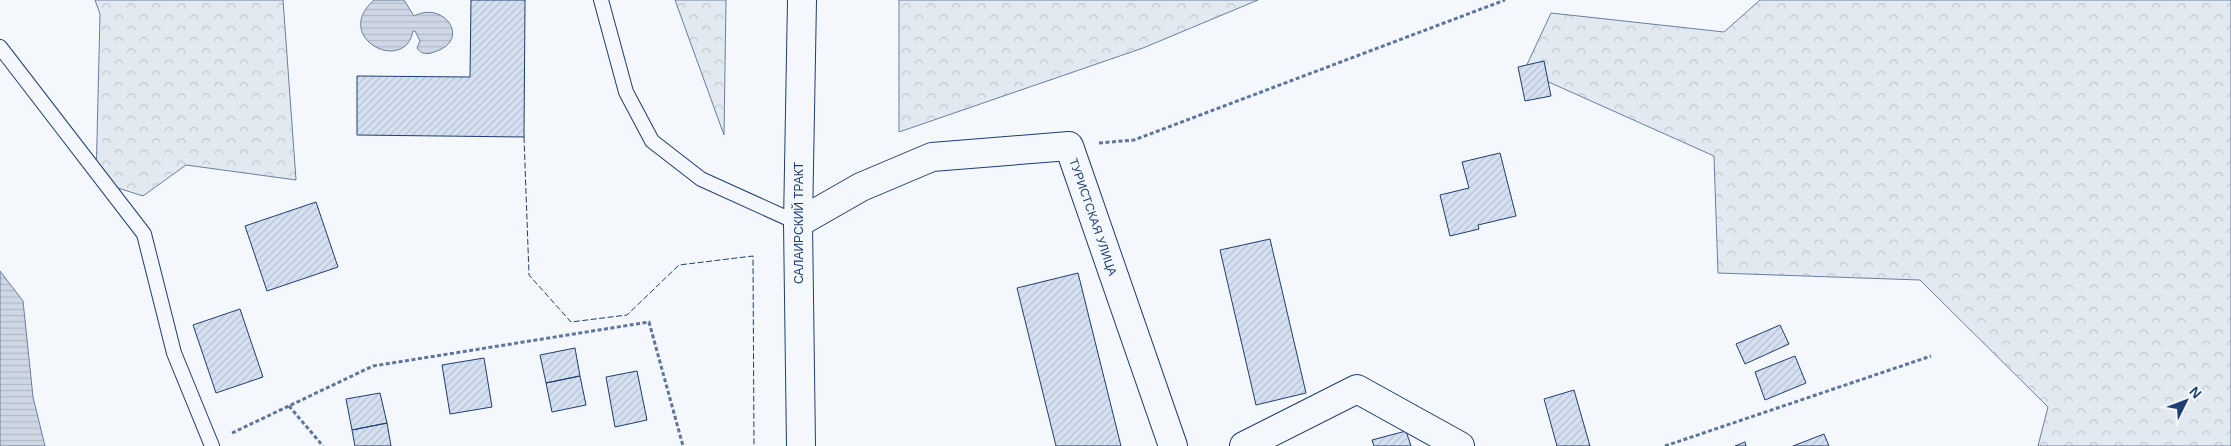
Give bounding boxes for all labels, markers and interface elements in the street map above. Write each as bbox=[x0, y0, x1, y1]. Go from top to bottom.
street label: ТУРИСТСКАЯ УЛИЦА bbox=[1066, 156, 1120, 278]
street label: САЛАИРСКИЙ ТРАКТ bbox=[791, 161, 806, 284]
north arrow bbox=[2161, 376, 2211, 426]
text: N bbox=[2186, 383, 2205, 401]

